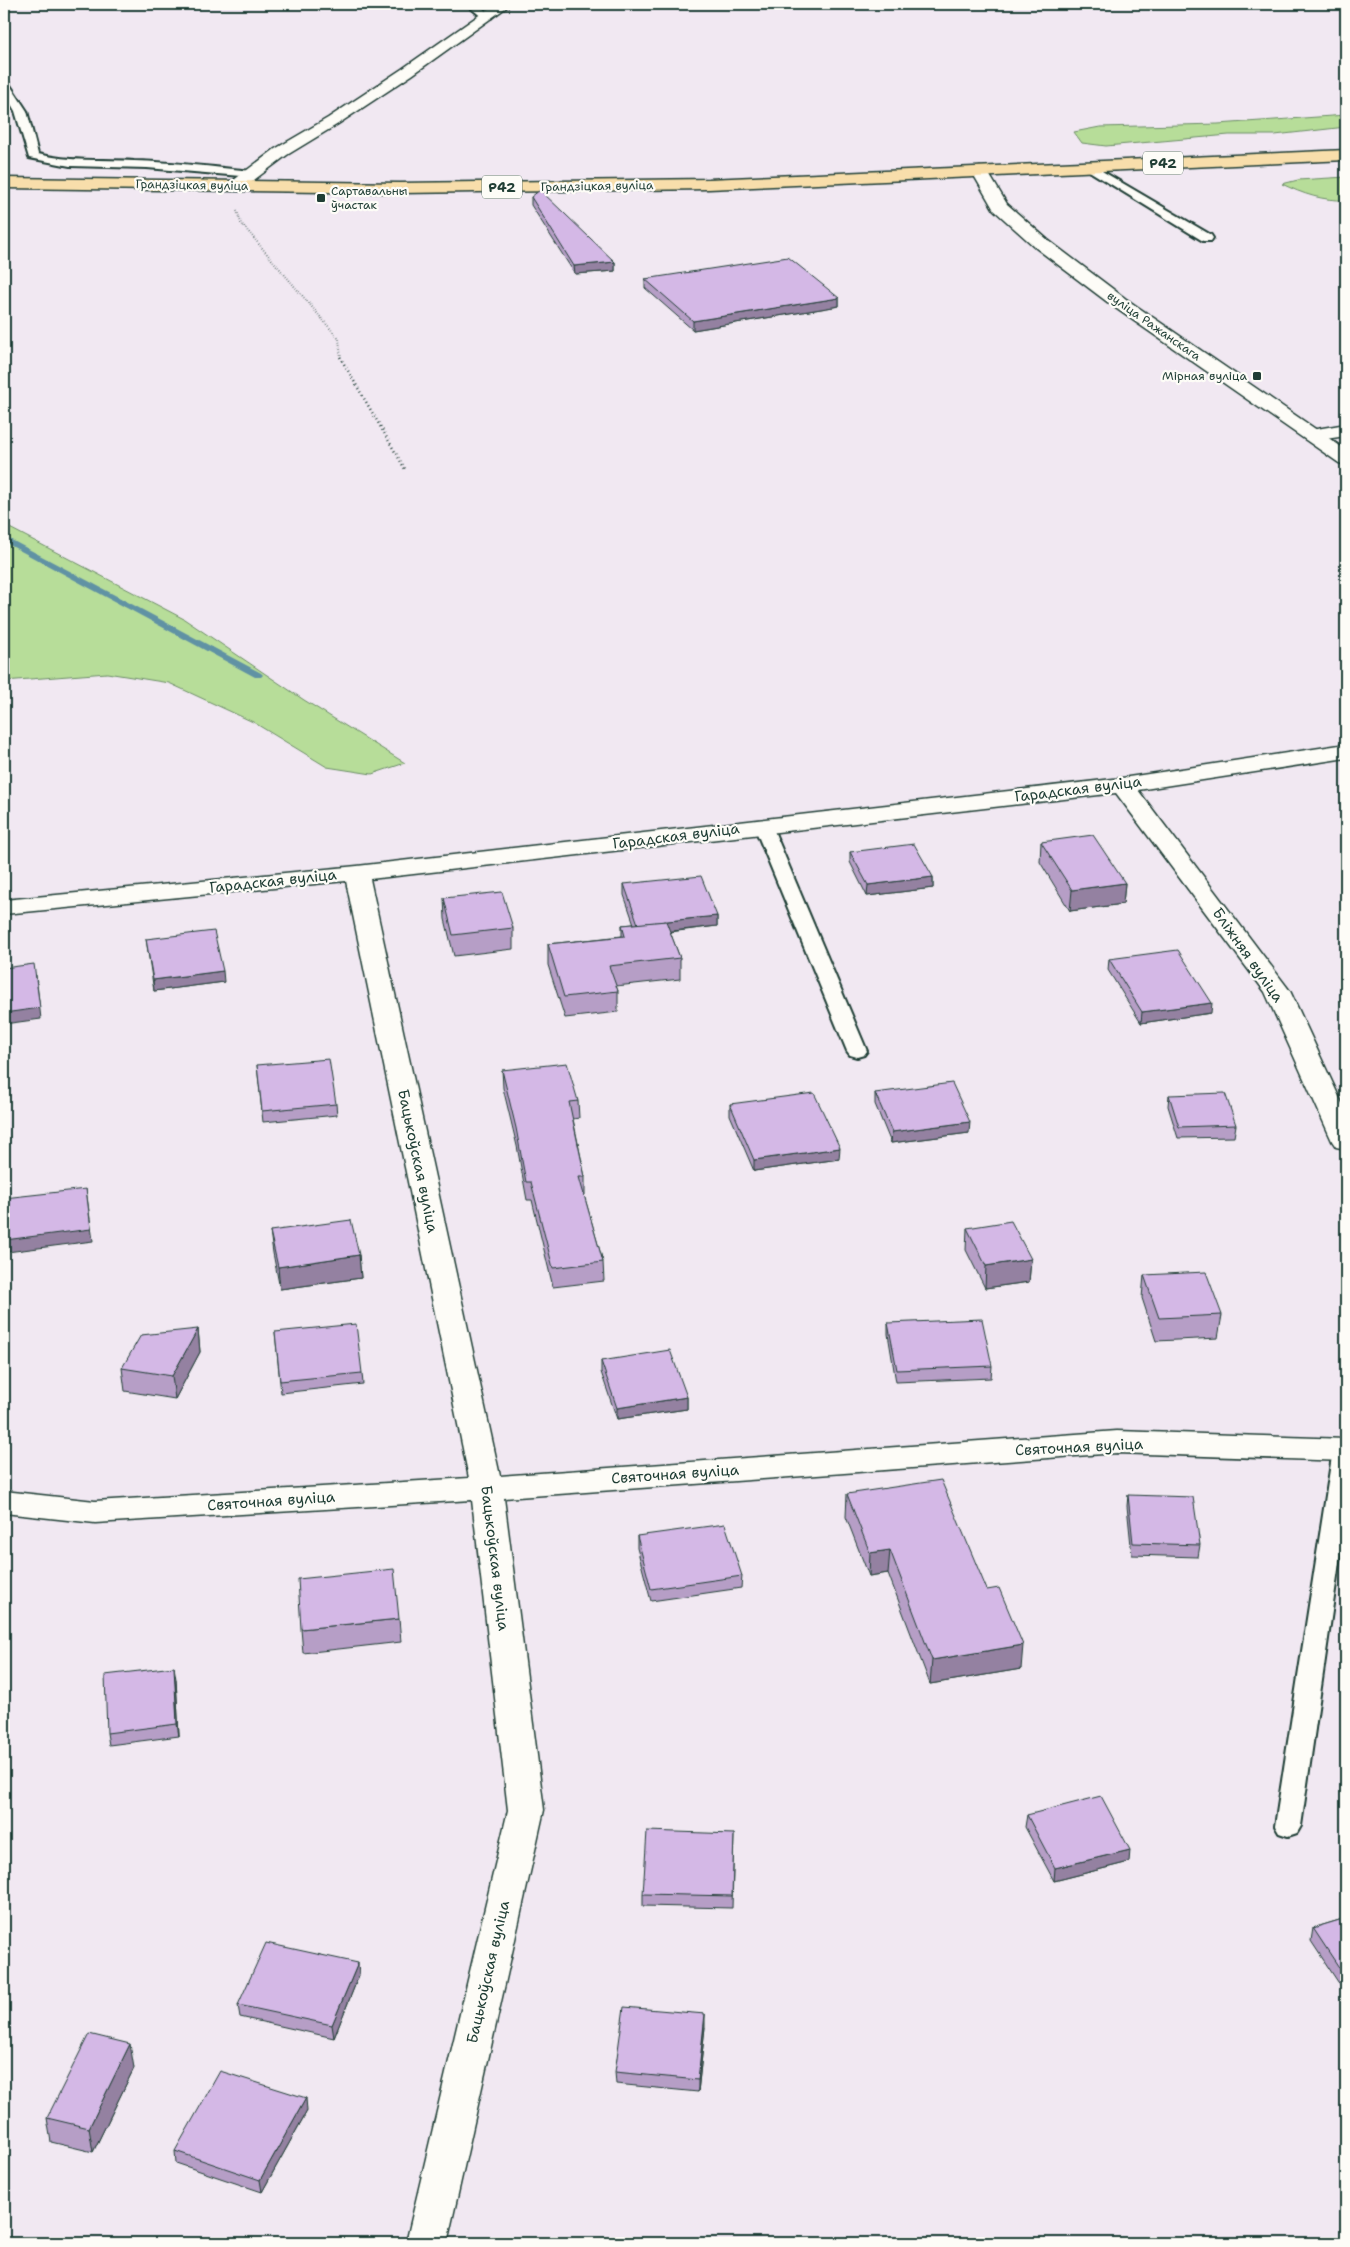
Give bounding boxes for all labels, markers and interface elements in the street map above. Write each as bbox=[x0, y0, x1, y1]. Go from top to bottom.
road number: Р42 bbox=[1143, 152, 1183, 174]
street label: Грандзіцкая вуліца bbox=[135, 176, 249, 194]
road number: Р42 bbox=[482, 176, 522, 198]
street label: Грандзіцкая вуліца bbox=[540, 177, 654, 195]
place label: Сартавальны ўчастак bbox=[331, 183, 408, 213]
marker: Сартавальны ўчастак bbox=[315, 192, 327, 204]
street label: вуліца Ражанскага bbox=[1104, 288, 1204, 365]
place label: Мірная вуліца bbox=[1162, 368, 1248, 384]
marker: Мірная вуліца bbox=[1251, 370, 1263, 382]
street label: Гарадская вуліца bbox=[1013, 771, 1143, 807]
street label: Гарадская вуліца bbox=[611, 818, 741, 854]
street label: Гарадская вуліца bbox=[208, 864, 338, 898]
street label: Бліжняя вуліца bbox=[1208, 904, 1288, 1007]
street label: Бацькоўская вуліца bbox=[393, 1087, 443, 1235]
street label: Святочная вуліца bbox=[1015, 1434, 1144, 1460]
street label: Святочная вуліца bbox=[610, 1460, 740, 1488]
street label: Бацькоўская вуліца bbox=[476, 1484, 514, 1632]
street label: Святочная вуліца bbox=[206, 1487, 336, 1515]
street label: Бацькоўская вуліца bbox=[462, 1898, 514, 2045]

